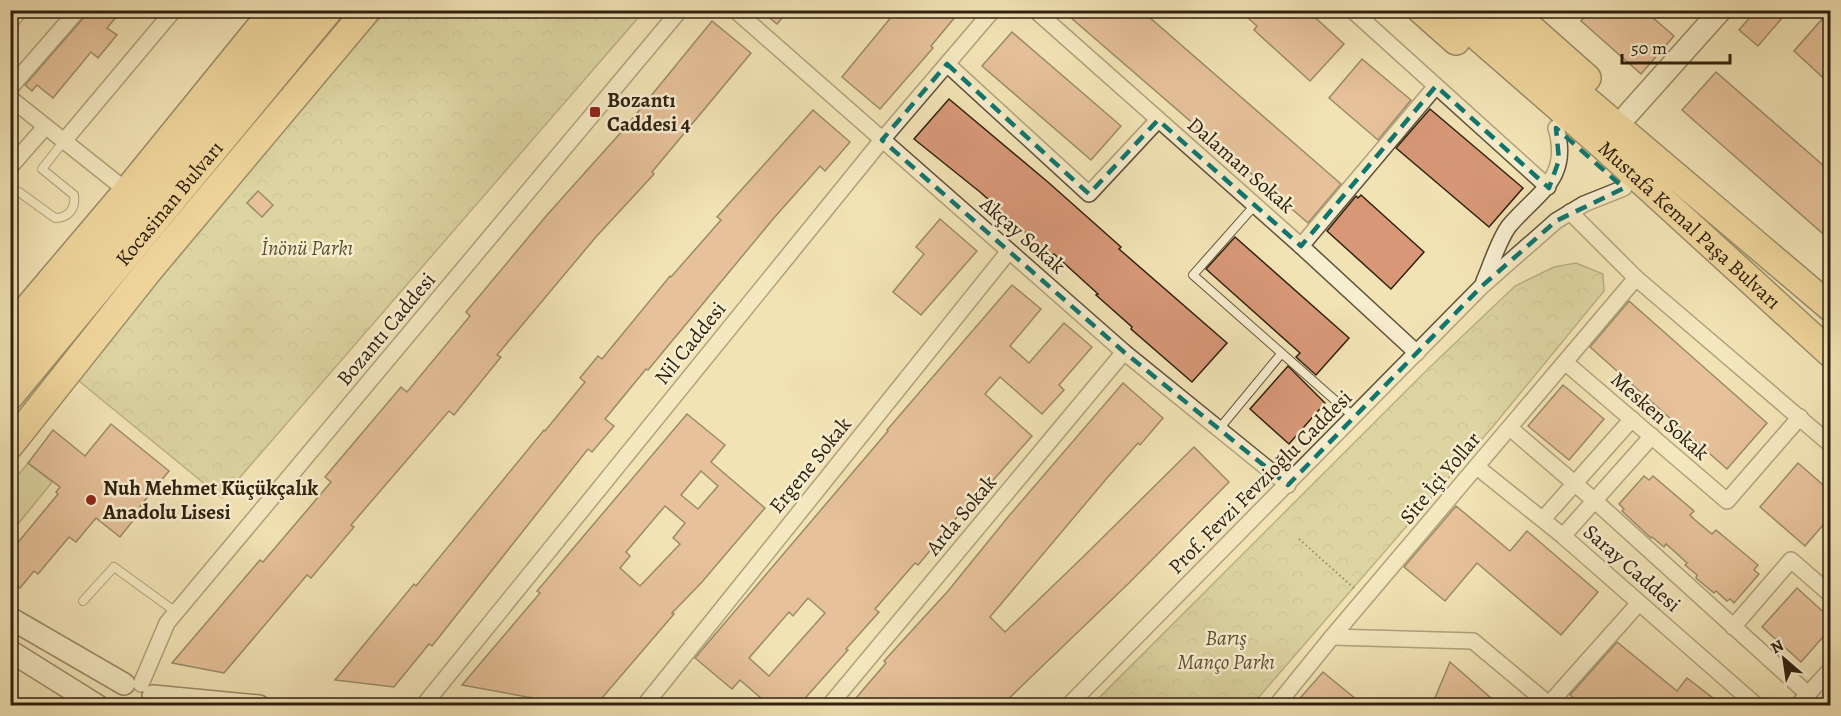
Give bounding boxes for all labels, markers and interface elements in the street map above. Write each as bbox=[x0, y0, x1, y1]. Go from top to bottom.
scale bar bbox=[1622, 27, 1730, 65]
text: 50 m bbox=[1631, 36, 1667, 60]
place label: Bozantı Caddesi 4 bbox=[607, 86, 691, 138]
marker: Bozantı Caddesi 4 bbox=[588, 105, 602, 119]
street label: Dalaman Sokak bbox=[1181, 111, 1301, 220]
street label: Mustafa Kemal Paşa Bulvarı bbox=[1592, 134, 1787, 316]
street label: Kocasinan Bulvarı bbox=[109, 135, 229, 272]
street label: Akçay Sokak bbox=[973, 189, 1072, 280]
park label: İnönü Parkı bbox=[261, 234, 353, 262]
street label: Bozantı Caddesi bbox=[330, 266, 442, 392]
street label: Nil Caddesi bbox=[648, 296, 732, 390]
street label: Mesken Sokak bbox=[1605, 366, 1716, 467]
street label: Prof. Fevzi Fevzioğlu Caddesi bbox=[1162, 384, 1358, 580]
street label: Ergene Sokak bbox=[763, 411, 858, 519]
street label: Site İçi Yollar bbox=[1393, 426, 1487, 530]
street label: Arda Sokak bbox=[919, 469, 1003, 562]
place label: Nuh Mehmet Küçükçalık Anadolu Lisesi bbox=[102, 474, 318, 526]
marker: Nuh Mehmet Küçükçalık Anadolu Lisesi bbox=[84, 493, 98, 507]
street label: Saray Caddesi bbox=[1577, 518, 1687, 618]
park label: Barış Manço Parkı bbox=[1177, 624, 1275, 676]
north arrow bbox=[1754, 629, 1814, 689]
text: N bbox=[1767, 634, 1788, 659]

